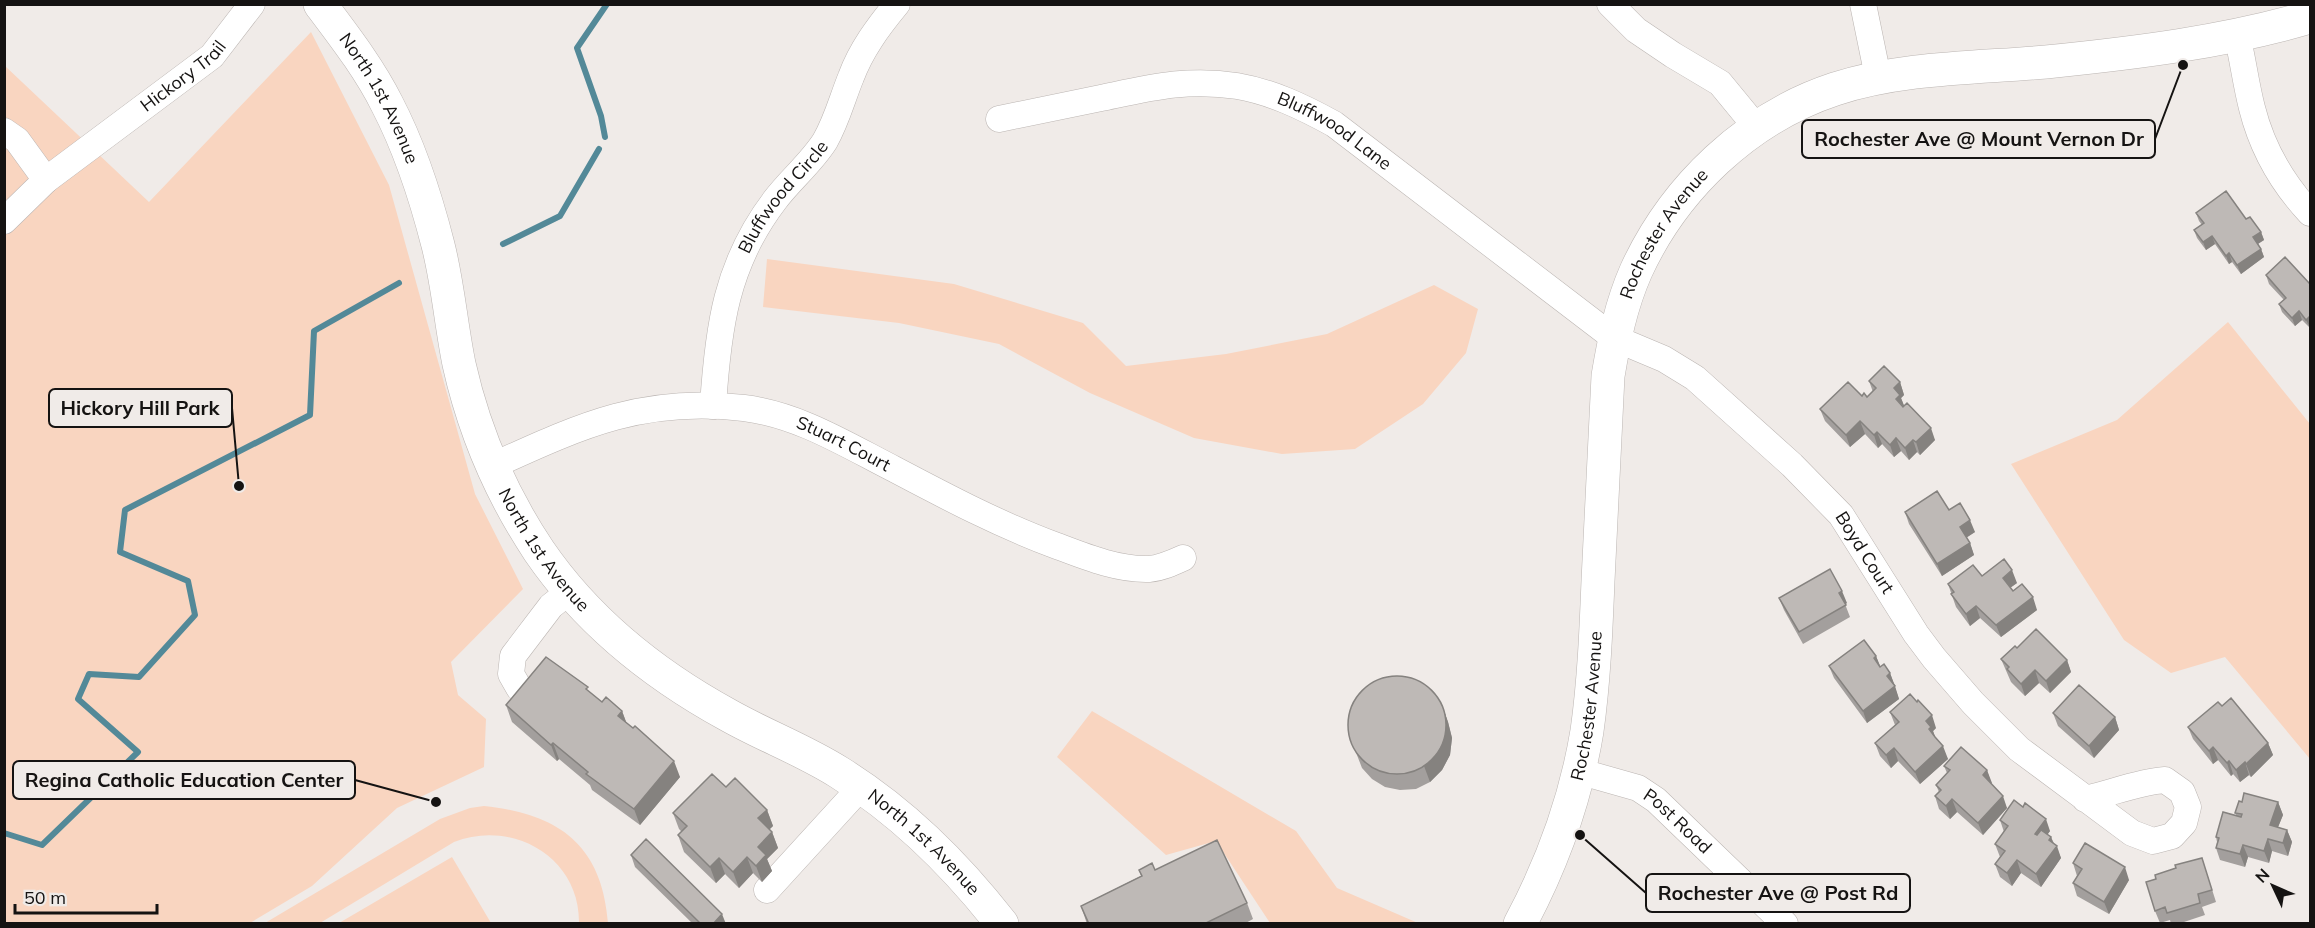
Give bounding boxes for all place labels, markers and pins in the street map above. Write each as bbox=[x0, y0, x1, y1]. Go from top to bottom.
callout: Rochester Ave @ Mount Vernon Dr bbox=[1802, 120, 2155, 158]
callout: Hickory Hill Park bbox=[49, 389, 232, 427]
callout: Regina Catholic Education Center bbox=[13, 761, 355, 799]
callout: Rochester Ave @ Post Rd bbox=[1646, 874, 1910, 912]

